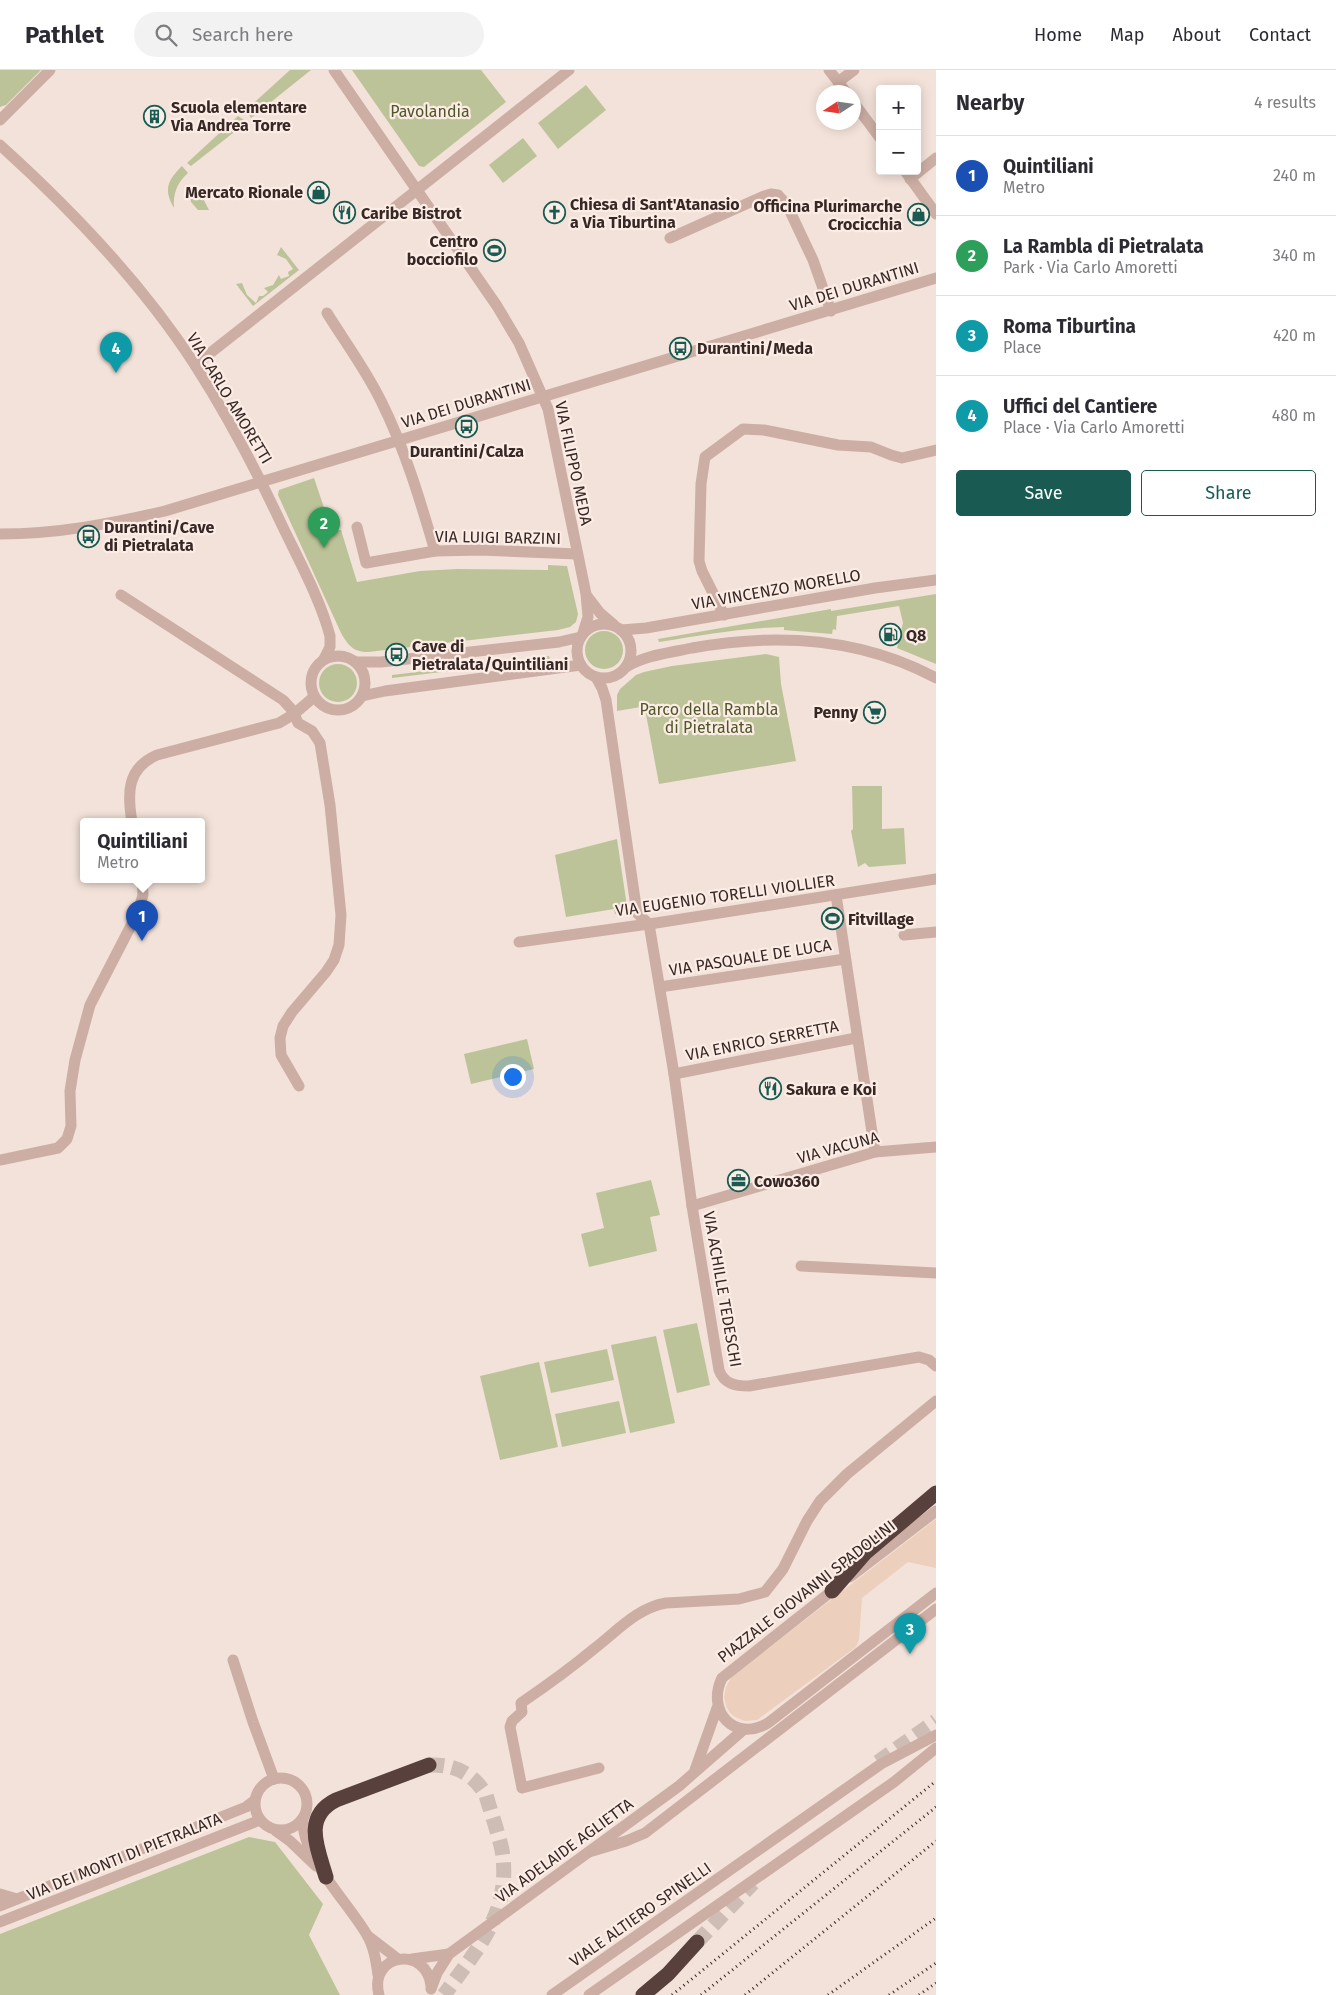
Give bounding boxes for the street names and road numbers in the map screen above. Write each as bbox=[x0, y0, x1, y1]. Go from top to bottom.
street label: VIA DEI DURANTINI bbox=[787, 258, 921, 315]
street label: VIA CARLO AMORETTI bbox=[183, 329, 276, 467]
street label: VIA DEI DURANTINI bbox=[399, 375, 533, 432]
street label: VIA FILIPPO MEDA bbox=[551, 399, 596, 528]
street label: VIA LUIGI BARZINI bbox=[435, 527, 561, 548]
street label: VIA VINCENZO MORELLO bbox=[690, 565, 862, 614]
street label: VIA EUGENIO TORELLI VIOLLIER bbox=[614, 871, 836, 920]
street label: VIA PASQUALE DE LUCA bbox=[668, 935, 833, 980]
street label: VIA ENRICO SERRETTA bbox=[684, 1016, 841, 1065]
street label: VIA VACUNA bbox=[795, 1127, 882, 1168]
street label: VIA ACHILLE TEDESCHI bbox=[699, 1210, 746, 1369]
street label: PIAZZALE GIOVANNI SPADOLINI bbox=[714, 1516, 899, 1667]
street label: VIA ADELAIDE AGLIETTA bbox=[492, 1794, 637, 1907]
street label: VIA DEI MONTI DI PIETRALATA bbox=[24, 1808, 225, 1904]
street label: VIALE ALTIERO SPINELLI bbox=[566, 1858, 715, 1971]

